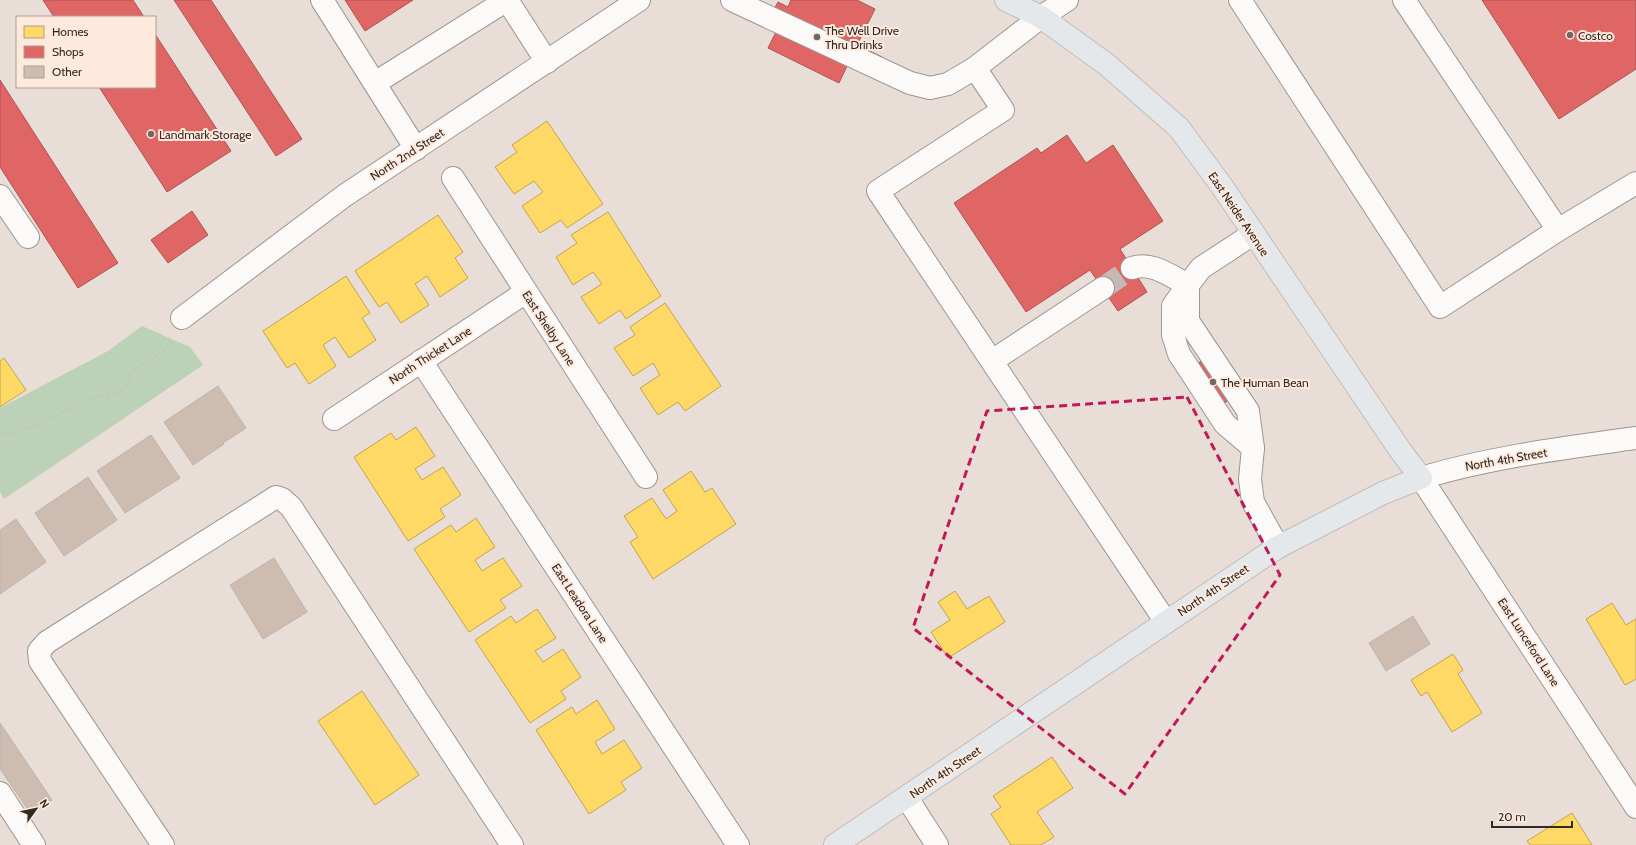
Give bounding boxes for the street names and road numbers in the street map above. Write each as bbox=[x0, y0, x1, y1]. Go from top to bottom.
street label: North 2nd Street bbox=[367, 125, 447, 183]
street label: East Neider Avenue bbox=[1205, 169, 1273, 259]
street label: East Shelby Lane bbox=[519, 288, 579, 368]
street label: North Thicket Lane bbox=[386, 323, 474, 387]
street label: North 4th Street bbox=[1464, 444, 1548, 474]
street label: East Leadora Lane bbox=[549, 560, 611, 646]
street label: North 4th Street bbox=[1174, 561, 1252, 619]
street label: East Lunceford Lane bbox=[1495, 595, 1563, 689]
street label: North 4th Street bbox=[906, 743, 984, 801]

